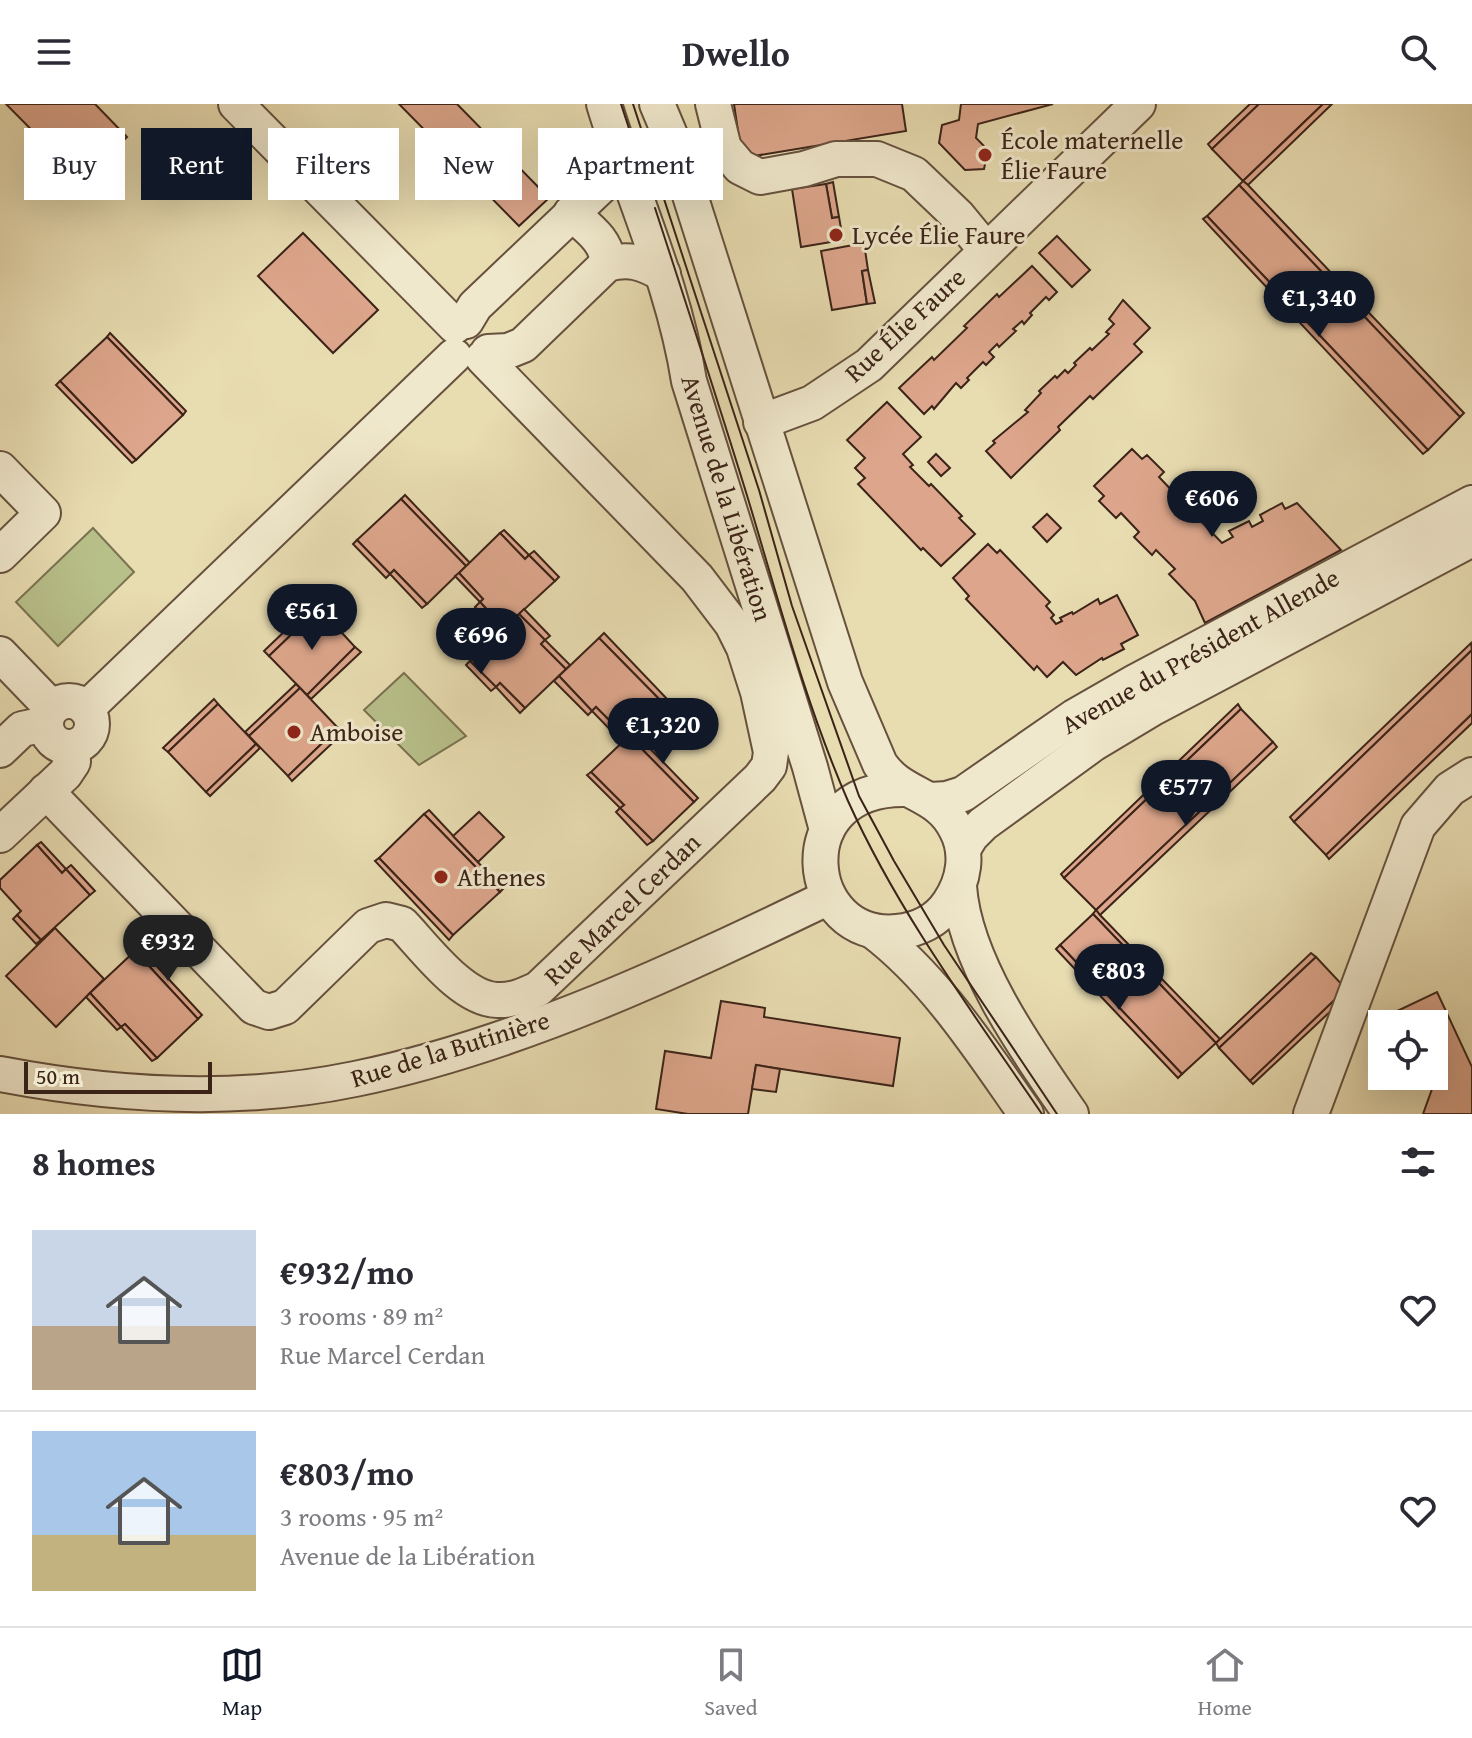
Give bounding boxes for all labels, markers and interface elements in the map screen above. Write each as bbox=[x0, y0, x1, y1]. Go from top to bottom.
text: Dwello bbox=[682, 26, 790, 79]
icon: menu bbox=[32, 30, 76, 74]
icon: search bbox=[1396, 30, 1440, 74]
place label: École maternelle Élie Faure bbox=[1001, 120, 1183, 189]
chip: Buy bbox=[24, 128, 125, 200]
chip: Rent bbox=[141, 128, 252, 200]
chip: Filters bbox=[268, 128, 399, 200]
chip: New bbox=[415, 128, 522, 200]
chip: Apartment bbox=[538, 128, 723, 200]
marker: École maternelle Élie Faure bbox=[976, 146, 994, 164]
place label: Lycée Élie Faure bbox=[852, 215, 1026, 254]
marker: Lycée Élie Faure bbox=[827, 226, 845, 244]
street label: Rue Élie Faure bbox=[835, 258, 974, 391]
pin: €1,340 bbox=[1254, 271, 1384, 339]
text: €1,340 bbox=[1282, 277, 1356, 316]
street label: Avenue de la Libération bbox=[671, 370, 784, 626]
pin: €606 bbox=[1165, 471, 1259, 539]
text: €606 bbox=[1185, 477, 1239, 516]
street label: Avenue du Président Allende bbox=[1054, 558, 1346, 743]
pin: €561 bbox=[265, 584, 359, 652]
text: €561 bbox=[285, 590, 339, 629]
pin: €696 bbox=[434, 608, 528, 676]
text: €696 bbox=[454, 614, 508, 653]
pin: €1,320 bbox=[598, 698, 728, 766]
text: €1,320 bbox=[626, 704, 700, 743]
place label: Amboise bbox=[310, 712, 404, 751]
marker: Amboise bbox=[285, 723, 303, 741]
pin: €577 bbox=[1139, 760, 1233, 828]
text: €577 bbox=[1159, 766, 1213, 805]
street label: Rue Marcel Cerdan bbox=[534, 823, 709, 994]
place label: Athenes bbox=[457, 857, 546, 896]
marker: Athenes bbox=[432, 868, 450, 886]
pin: €932 bbox=[121, 915, 215, 983]
text: €932 bbox=[141, 921, 195, 960]
pin: €803 bbox=[1072, 944, 1166, 1012]
text: €803 bbox=[1092, 950, 1146, 989]
street label: Rue de la Butinière bbox=[346, 1000, 554, 1097]
map controls bbox=[1368, 1010, 1448, 1090]
button: locate bbox=[1368, 1010, 1448, 1090]
scale bar bbox=[24, 1058, 212, 1094]
text: 50 m bbox=[36, 1060, 80, 1092]
text: 8 homes bbox=[32, 1138, 156, 1187]
icon: filters bbox=[1396, 1140, 1440, 1184]
text: €932/mo bbox=[280, 1247, 414, 1296]
icon: home bbox=[96, 1262, 192, 1358]
icon: heart bbox=[1396, 1288, 1440, 1332]
text: 3 rooms · 89 m² bbox=[280, 1296, 443, 1335]
text: Rue Marcel Cerdan bbox=[280, 1335, 485, 1374]
text: €803/mo bbox=[280, 1448, 414, 1497]
icon: home bbox=[96, 1463, 192, 1559]
icon: heart bbox=[1396, 1489, 1440, 1533]
text: 3 rooms · 95 m² bbox=[280, 1497, 443, 1536]
text: Avenue de la Libération bbox=[280, 1536, 535, 1575]
tab: Map bbox=[220, 1643, 264, 1723]
tab: Saved bbox=[704, 1643, 758, 1723]
tab: Home bbox=[1198, 1643, 1252, 1723]

